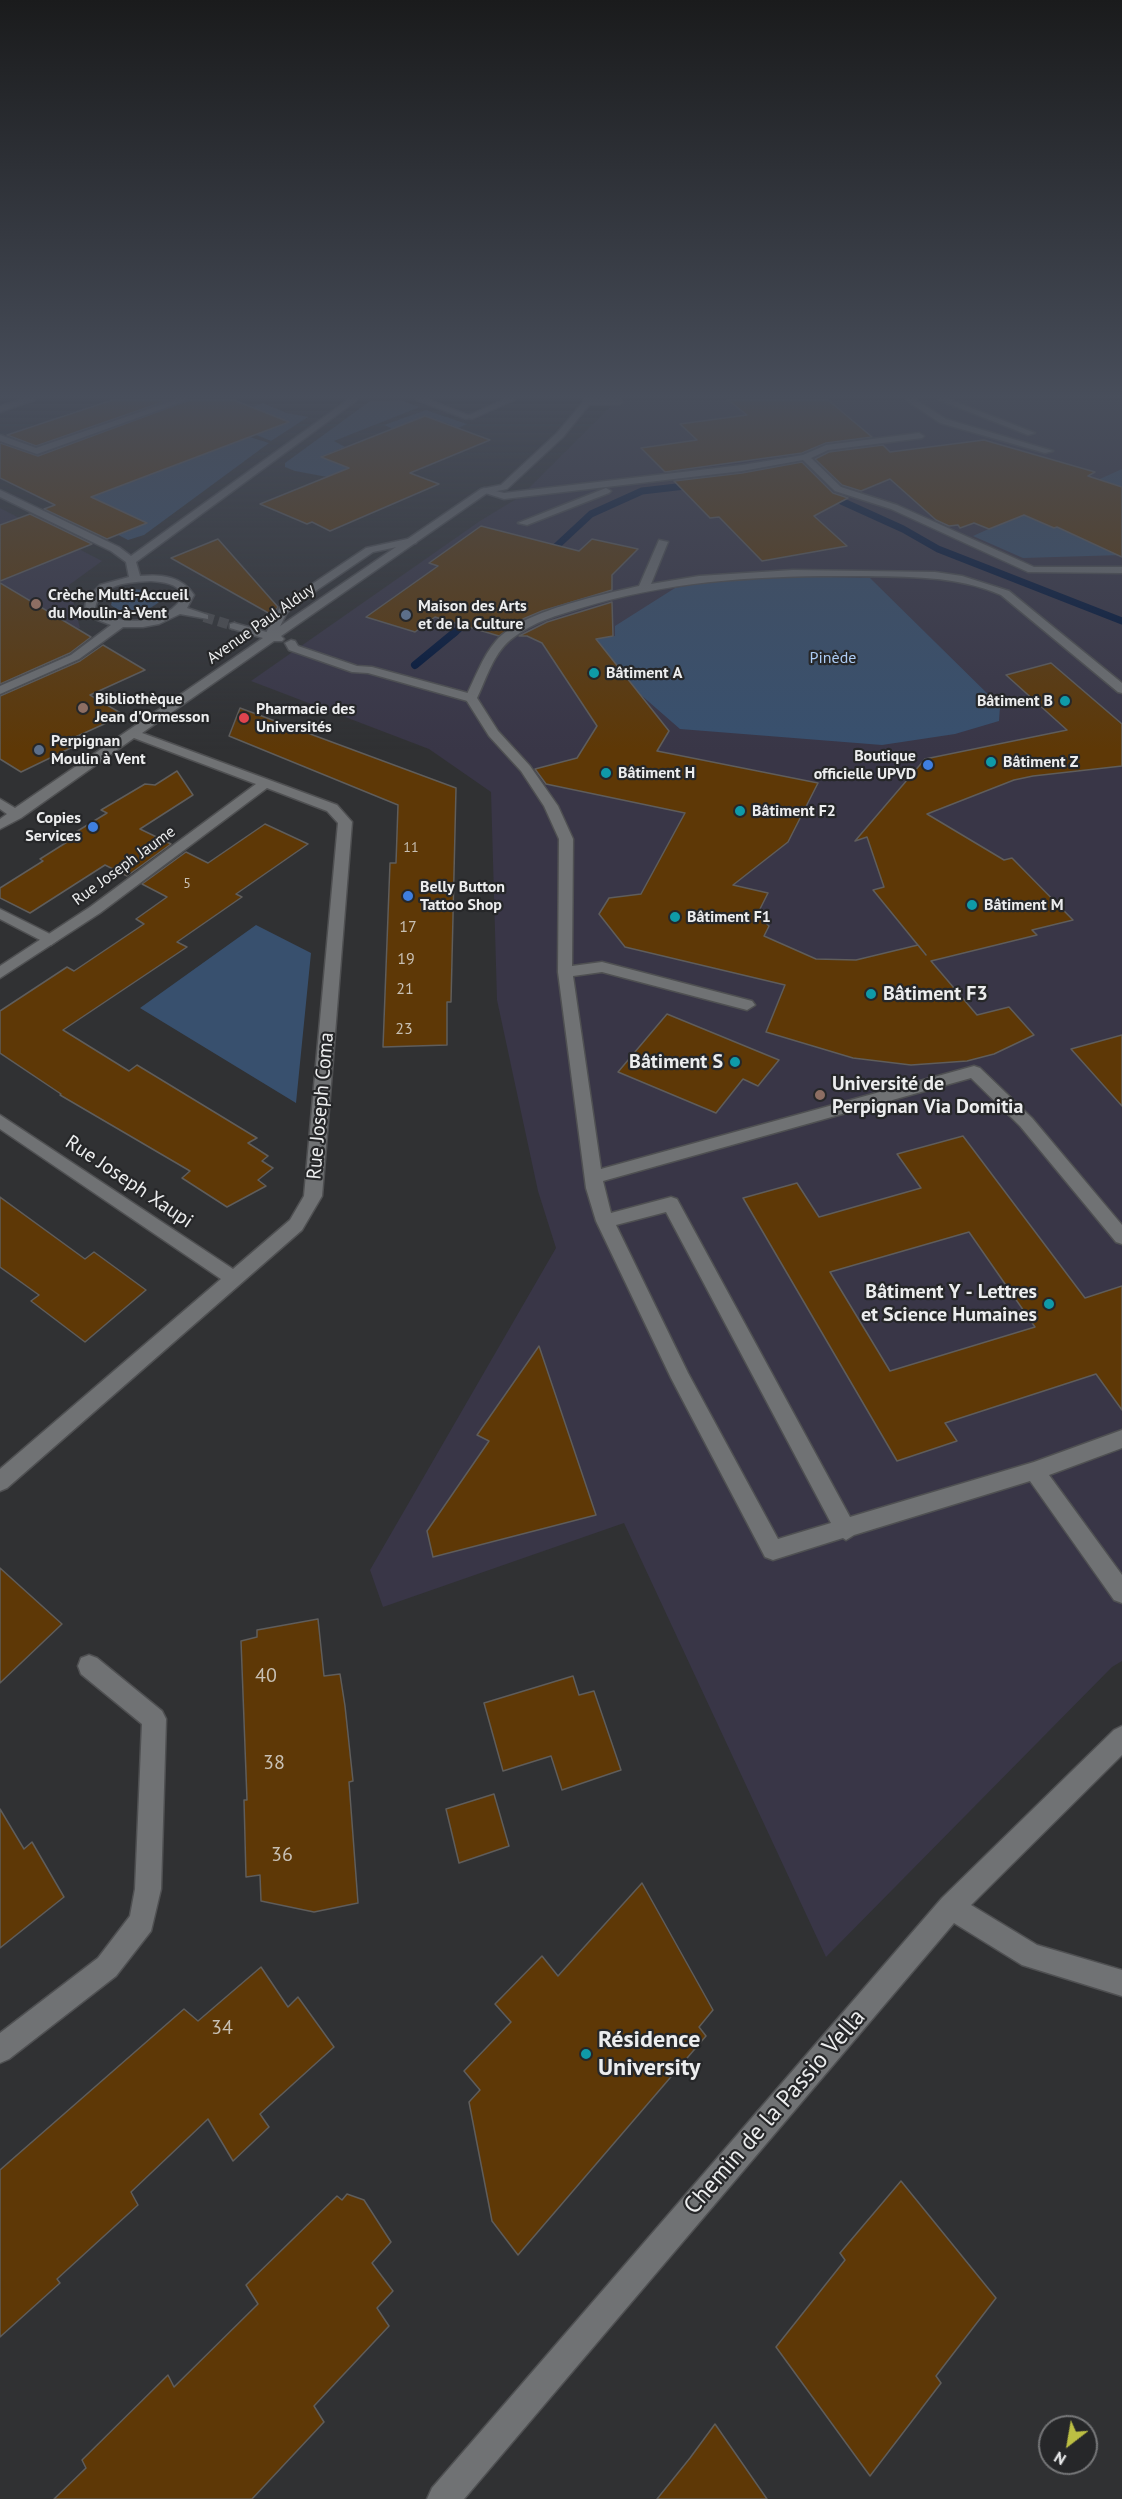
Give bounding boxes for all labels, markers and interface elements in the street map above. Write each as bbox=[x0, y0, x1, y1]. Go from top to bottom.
street label: Avenue Paul Alduy bbox=[204, 580, 318, 668]
place label: Crèche Multi-Accueil du Moulin-à-Vent bbox=[48, 585, 188, 623]
place label: Maison des Arts et de la Culture bbox=[418, 596, 527, 634]
marker: Crèche Multi-Accueil du Moulin-à-Vent bbox=[29, 597, 43, 611]
marker: Maison des Arts et de la Culture bbox=[399, 608, 413, 622]
park label: Pinède bbox=[810, 648, 856, 668]
place label: Bâtiment A bbox=[606, 663, 682, 683]
marker: Bâtiment A bbox=[587, 666, 601, 680]
place label: Bibliothèque Jean d'Ormesson bbox=[95, 689, 209, 727]
place label: Bâtiment B bbox=[977, 691, 1053, 711]
marker: Bâtiment B bbox=[1058, 694, 1072, 708]
place label: Pharmacie des Universités bbox=[256, 699, 355, 737]
marker: Bibliothèque Jean d'Ormesson bbox=[76, 701, 90, 715]
marker: Pharmacie des Universités bbox=[237, 711, 251, 725]
place label: Perpignan Moulin à Vent bbox=[51, 731, 146, 769]
marker: Perpignan Moulin à Vent bbox=[32, 743, 46, 757]
place label: Boutique officielle UPVD bbox=[814, 746, 916, 784]
place label: Bâtiment Z bbox=[1003, 752, 1078, 772]
marker: Bâtiment Z bbox=[984, 755, 998, 769]
marker: Boutique officielle UPVD bbox=[921, 758, 935, 772]
place label: Bâtiment H bbox=[618, 763, 695, 783]
marker: Bâtiment H bbox=[599, 766, 613, 780]
place label: Bâtiment F2 bbox=[752, 801, 836, 821]
marker: Bâtiment F2 bbox=[733, 804, 747, 818]
place label: Copies Services bbox=[25, 808, 81, 846]
marker: Copies Services bbox=[86, 820, 100, 834]
street label: Rue Joseph Jaume bbox=[69, 822, 179, 910]
house number: 11 bbox=[403, 840, 419, 856]
house number: 5 bbox=[183, 876, 191, 892]
place label: Belly Button Tattoo Shop bbox=[420, 877, 505, 915]
marker: Belly Button Tattoo Shop bbox=[401, 889, 415, 903]
place label: Bâtiment M bbox=[984, 895, 1063, 915]
marker: Bâtiment M bbox=[965, 898, 979, 912]
place label: Bâtiment F1 bbox=[687, 907, 771, 927]
marker: Bâtiment F1 bbox=[668, 910, 682, 924]
house number: 17 bbox=[399, 917, 417, 937]
house number: 19 bbox=[397, 949, 415, 969]
house number: 21 bbox=[396, 979, 414, 999]
place label: Bâtiment F3 bbox=[883, 982, 988, 1006]
marker: Bâtiment F3 bbox=[864, 987, 878, 1001]
house number: 23 bbox=[395, 1019, 413, 1039]
street label: Rue Joseph Coma bbox=[303, 1031, 339, 1181]
place label: Bâtiment S bbox=[629, 1050, 723, 1074]
marker: Bâtiment S bbox=[728, 1055, 742, 1069]
place label: Université de Perpignan Via Domitia bbox=[832, 1072, 1023, 1119]
marker: Université de Perpignan Via Domitia bbox=[813, 1088, 827, 1102]
street label: Rue Joseph Xaupi bbox=[61, 1130, 197, 1234]
place label: Bâtiment Y - Lettres et Science Humaines bbox=[861, 1280, 1037, 1327]
marker: Bâtiment Y - Lettres et Science Humaines bbox=[1042, 1297, 1056, 1311]
house number: 40 bbox=[255, 1664, 277, 1688]
house number: 38 bbox=[263, 1751, 285, 1775]
house number: 36 bbox=[271, 1843, 293, 1867]
street label: Chemin de la Passio Vella bbox=[678, 2004, 872, 2220]
house number: 34 bbox=[211, 2016, 233, 2040]
place label: Résidence University bbox=[598, 2026, 700, 2082]
marker: Résidence University bbox=[579, 2047, 593, 2061]
north arrow bbox=[1038, 2415, 1098, 2475]
text: N bbox=[1050, 2447, 1069, 2470]

